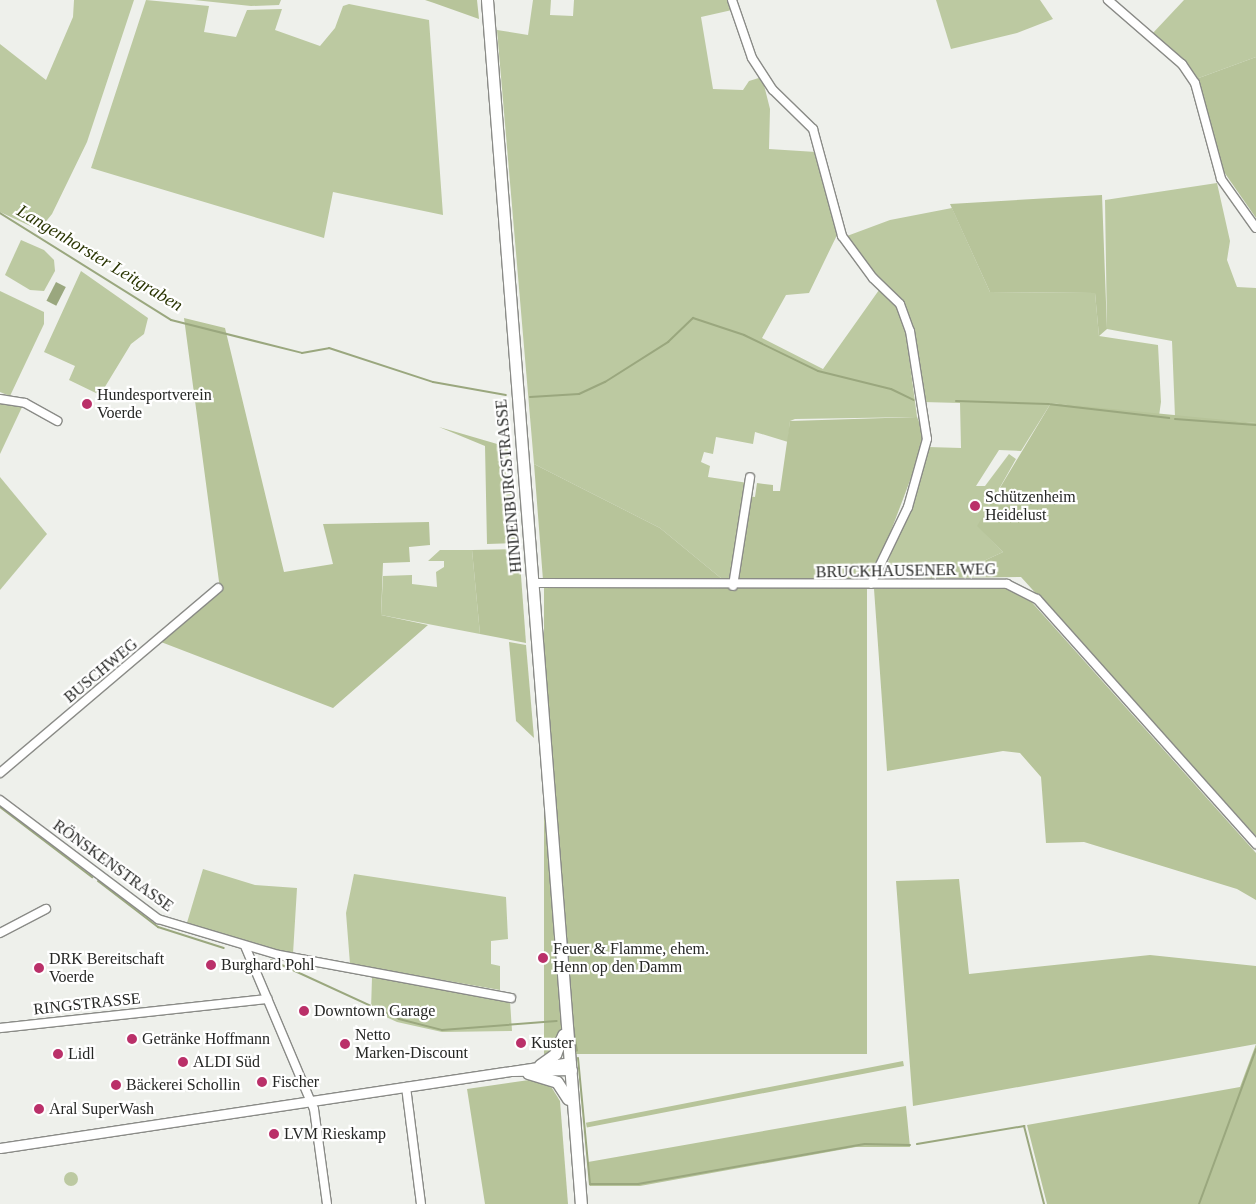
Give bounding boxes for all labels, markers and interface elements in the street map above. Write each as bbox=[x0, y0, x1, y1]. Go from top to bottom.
water label: Langenhorster Leitgraben bbox=[13, 200, 187, 316]
place label: Hundesportverein Voerde bbox=[97, 385, 212, 423]
marker: Hundesportverein Voerde bbox=[81, 398, 93, 410]
street label: HINDENBURGSTRASSE bbox=[492, 398, 526, 574]
place label: Schützenheim Heidelust bbox=[985, 487, 1076, 525]
marker: Schützenheim Heidelust bbox=[969, 500, 981, 512]
street label: BRUCKHAUSENER WEG bbox=[815, 560, 997, 582]
street label: BUSCHWEG bbox=[60, 635, 142, 707]
street label: RÖNSKENSTRASSE bbox=[49, 816, 177, 916]
place label: Feuer & Flamme, ehem. Henn op den Damm bbox=[553, 939, 709, 977]
place label: DRK Bereitschaft Voerde bbox=[49, 949, 164, 987]
marker: Feuer & Flamme, ehem. Henn op den Damm bbox=[537, 952, 549, 964]
place label: Burghard Pohl bbox=[221, 955, 314, 975]
marker: Burghard Pohl bbox=[205, 959, 217, 971]
marker: DRK Bereitschaft Voerde bbox=[33, 962, 45, 974]
street label: RINGSTRASSE bbox=[33, 989, 141, 1019]
place label: Downtown Garage bbox=[314, 1001, 435, 1021]
marker: Downtown Garage bbox=[298, 1005, 310, 1017]
place label: Netto Marken-Discount bbox=[355, 1025, 468, 1063]
place label: Getränke Hoffmann bbox=[142, 1029, 270, 1049]
marker: Getränke Hoffmann bbox=[126, 1033, 138, 1045]
place label: Kuster bbox=[531, 1033, 574, 1053]
marker: Kuster bbox=[515, 1037, 527, 1049]
marker: Netto Marken-Discount bbox=[339, 1038, 351, 1050]
place label: Lidl bbox=[68, 1044, 95, 1064]
marker: Lidl bbox=[52, 1048, 64, 1060]
place label: ALDI Süd bbox=[193, 1052, 260, 1072]
marker: ALDI Süd bbox=[177, 1056, 189, 1068]
place label: Fischer bbox=[272, 1072, 319, 1092]
place label: Bäckerei Schollin bbox=[126, 1075, 240, 1095]
marker: Fischer bbox=[256, 1076, 268, 1088]
marker: Bäckerei Schollin bbox=[110, 1079, 122, 1091]
place label: Aral SuperWash bbox=[49, 1099, 154, 1119]
marker: Aral SuperWash bbox=[33, 1103, 45, 1115]
place label: LVM Rieskamp bbox=[284, 1124, 386, 1144]
marker: LVM Rieskamp bbox=[268, 1128, 280, 1140]

